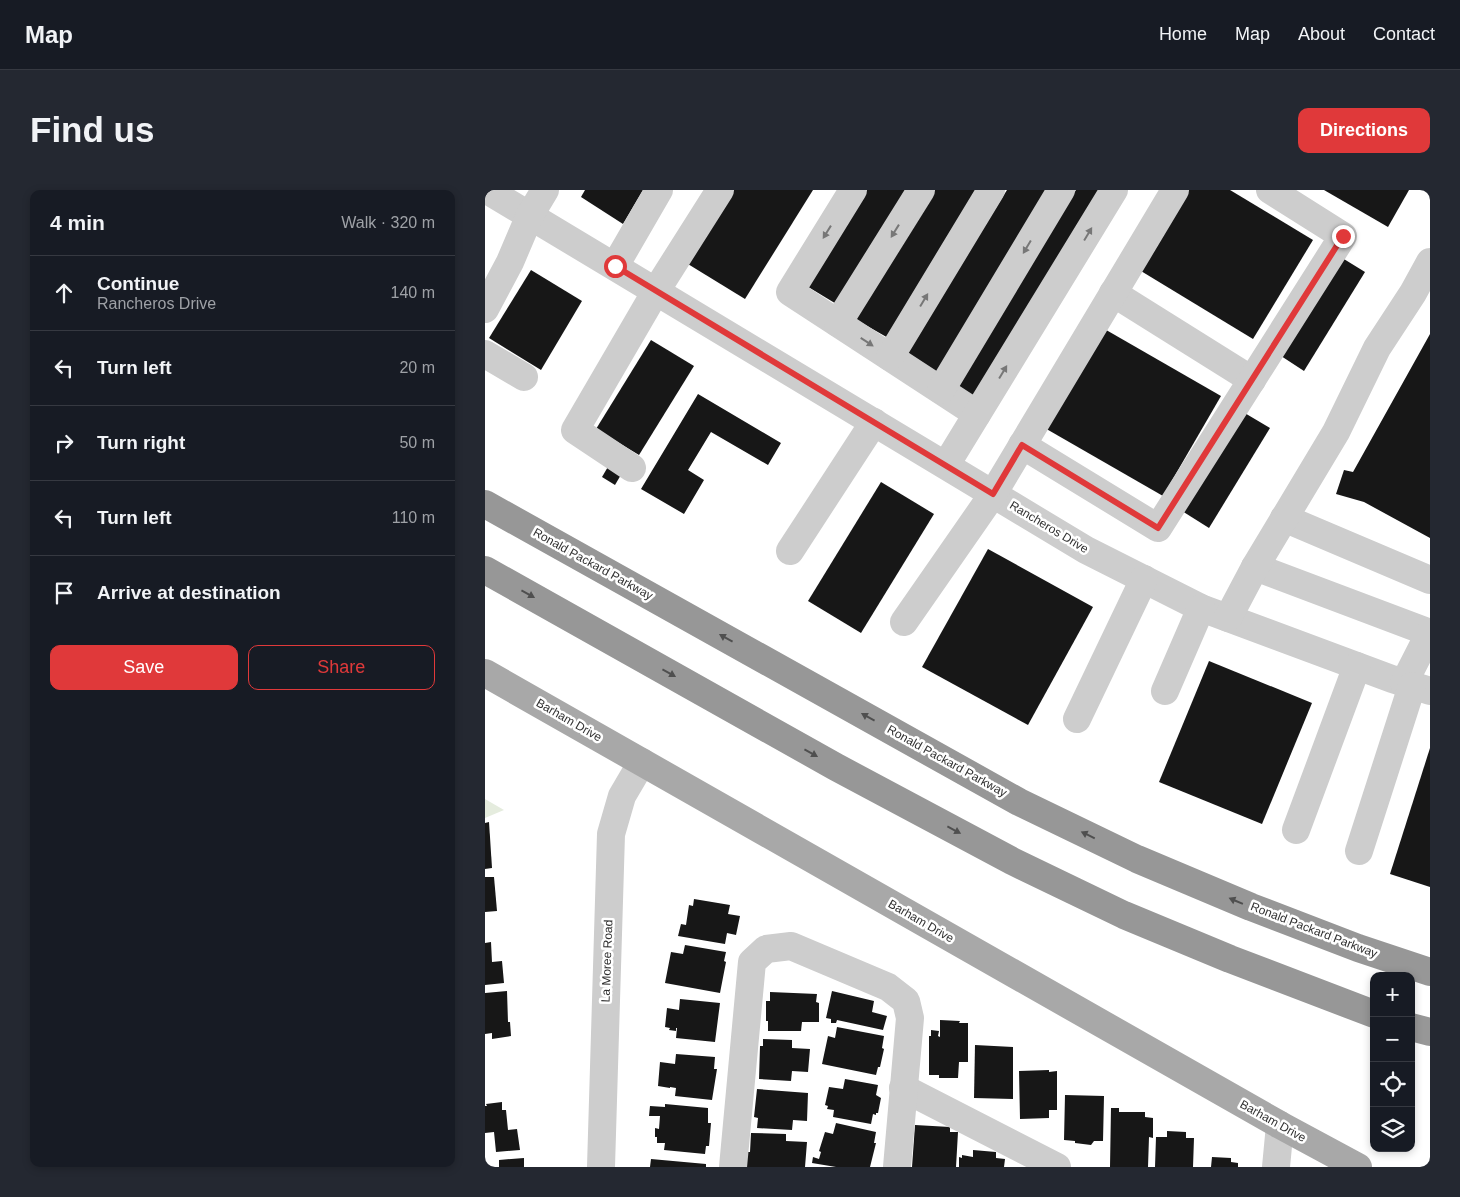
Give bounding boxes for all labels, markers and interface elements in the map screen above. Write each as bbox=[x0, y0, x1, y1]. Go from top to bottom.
text: Map bbox=[25, 21, 73, 48]
text: Home bbox=[1159, 24, 1207, 44]
text: Map bbox=[1235, 24, 1270, 44]
text: About bbox=[1298, 24, 1345, 44]
text: Contact bbox=[1373, 24, 1435, 44]
button: Directions bbox=[1298, 108, 1430, 153]
text: Find us bbox=[30, 110, 154, 149]
text: 4 min bbox=[50, 211, 105, 234]
text: Walk · 320 m bbox=[341, 214, 435, 231]
one-way arrow bbox=[823, 225, 832, 238]
one-way arrow bbox=[890, 225, 900, 238]
route end bbox=[1332, 225, 1355, 248]
one-way arrow bbox=[1083, 227, 1092, 240]
one-way arrow bbox=[1023, 240, 1032, 253]
route start bbox=[604, 255, 627, 278]
text: Continue bbox=[97, 273, 179, 294]
icon: ahead bbox=[50, 279, 78, 307]
text: 140 m bbox=[391, 284, 435, 301]
one-way arrow bbox=[920, 294, 929, 307]
text: Rancheros Drive bbox=[97, 295, 216, 312]
one-way arrow bbox=[860, 337, 873, 347]
icon: left bbox=[50, 354, 78, 382]
text: Turn left bbox=[97, 357, 172, 378]
text: 20 m bbox=[399, 359, 435, 376]
one-way arrow bbox=[998, 366, 1008, 379]
icon: right bbox=[50, 429, 78, 457]
text: Turn right bbox=[97, 432, 185, 453]
text: 50 m bbox=[399, 434, 435, 451]
street label: Rancheros Drive bbox=[1007, 498, 1091, 556]
icon: left bbox=[50, 504, 78, 532]
text: Turn left bbox=[97, 507, 172, 528]
text: 110 m bbox=[392, 509, 435, 526]
street label: Ronald Packard Parkway bbox=[531, 525, 655, 603]
icon: arrive bbox=[50, 579, 78, 607]
text: Arrive at destination bbox=[97, 582, 281, 603]
one-way arrow bbox=[520, 590, 535, 598]
one-way arrow bbox=[719, 634, 732, 643]
button: Save bbox=[50, 645, 238, 690]
button: Share bbox=[248, 645, 435, 690]
one-way arrow bbox=[662, 669, 677, 677]
street label: Barham Drive bbox=[534, 696, 605, 745]
one-way arrow bbox=[861, 713, 874, 722]
street label: Ronald Packard Parkway bbox=[885, 722, 1009, 800]
one-way arrow bbox=[804, 748, 818, 757]
one-way arrow bbox=[947, 826, 961, 834]
one-way arrow bbox=[1081, 831, 1095, 839]
street label: Barham Drive bbox=[886, 897, 957, 946]
one-way arrow bbox=[1229, 897, 1244, 904]
street label: Ronald Packard Parkway bbox=[1249, 899, 1379, 961]
street label: La Moree Road bbox=[599, 919, 615, 1003]
map controls bbox=[1370, 972, 1415, 1152]
button: + bbox=[1370, 972, 1415, 1017]
button: − bbox=[1370, 1017, 1415, 1062]
button: locate bbox=[1370, 1062, 1415, 1107]
street label: Barham Drive bbox=[1238, 1097, 1309, 1145]
button: layers bbox=[1370, 1107, 1415, 1152]

